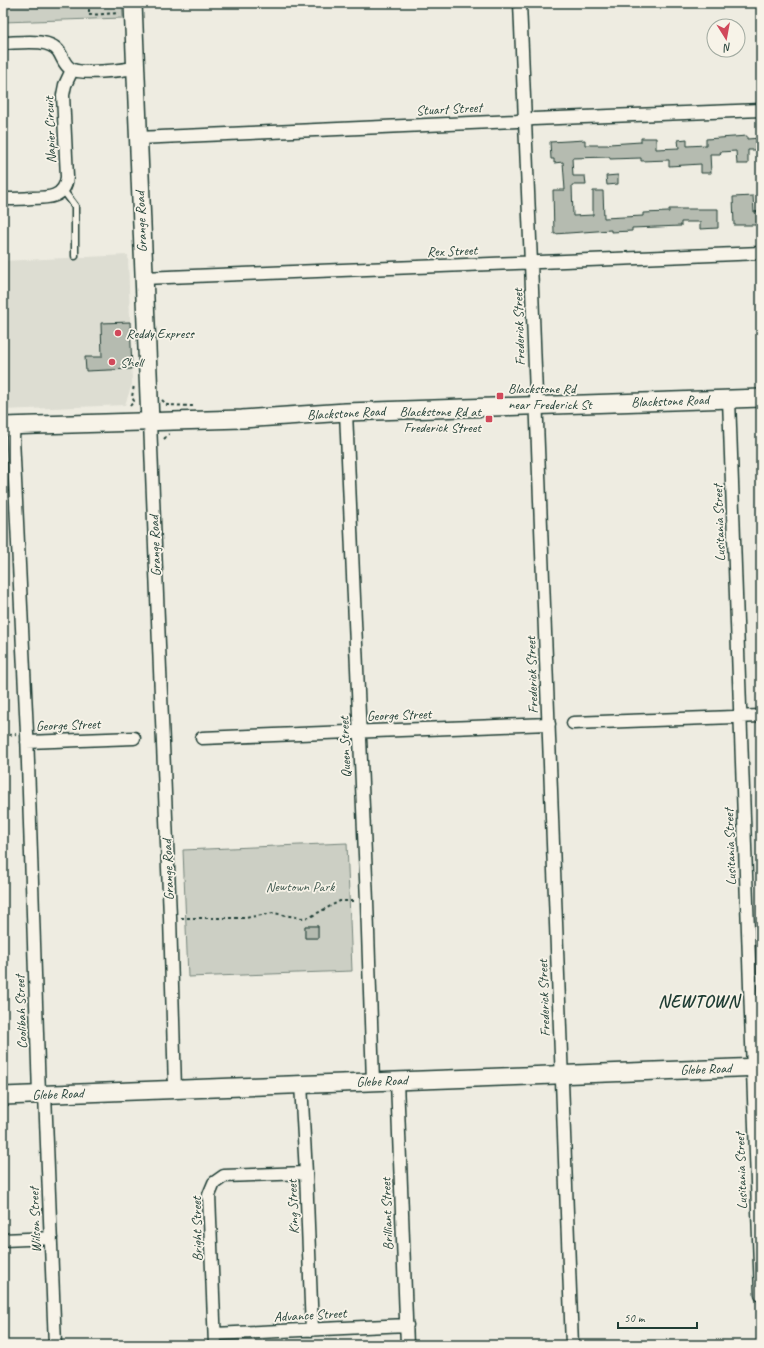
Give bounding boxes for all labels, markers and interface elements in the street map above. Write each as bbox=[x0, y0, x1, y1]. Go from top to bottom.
north arrow bbox=[706, 18, 746, 58]
text: N bbox=[721, 40, 733, 56]
street label: Napier Circuit bbox=[40, 95, 60, 164]
street label: Stuart Street bbox=[416, 99, 485, 119]
street label: Grange Road bbox=[131, 189, 151, 253]
street label: Rex Street bbox=[427, 242, 479, 260]
street label: Frederick Street bbox=[509, 287, 529, 366]
place label: Reddy Express bbox=[126, 325, 195, 342]
marker: Reddy Express bbox=[113, 328, 123, 338]
place label: Shell bbox=[120, 354, 145, 371]
marker: Shell bbox=[107, 357, 117, 367]
place label: Blackstone Rd near Frederick St bbox=[508, 380, 593, 413]
marker: Blackstone Rd near Frederick St bbox=[495, 391, 505, 401]
street label: Blackstone Road bbox=[631, 391, 712, 411]
street label: Blackstone Road bbox=[307, 402, 388, 424]
place label: Blackstone Rd at Frederick Street bbox=[399, 403, 482, 436]
marker: Blackstone Rd at Frederick Street bbox=[484, 414, 494, 424]
street label: Lusitania Street bbox=[709, 482, 729, 562]
street label: Grange Road bbox=[145, 513, 165, 577]
street label: Frederick Street bbox=[522, 635, 542, 714]
street label: George Street bbox=[366, 705, 433, 725]
street label: George Street bbox=[35, 715, 102, 735]
street label: Queen Street bbox=[335, 715, 355, 778]
street label: Lusitania Street bbox=[720, 806, 740, 886]
street label: Grange Road bbox=[158, 837, 178, 901]
park label: Newtown Park bbox=[266, 878, 335, 895]
street label: Frederick Street bbox=[534, 958, 554, 1037]
street label: Coolibah Street bbox=[11, 972, 31, 1049]
district label: NEWTOWN bbox=[658, 990, 742, 1012]
street label: Glebe Road bbox=[680, 1060, 734, 1078]
street label: Glebe Road bbox=[356, 1072, 410, 1090]
street label: Glebe Road bbox=[32, 1085, 86, 1103]
street label: Lusitania Street bbox=[731, 1130, 751, 1210]
street label: Brilliant Street bbox=[377, 1176, 397, 1251]
street label: King Street bbox=[284, 1178, 302, 1235]
street label: Wilson Street bbox=[25, 1185, 45, 1253]
street label: Bright Street bbox=[188, 1195, 206, 1261]
scale bar bbox=[618, 1304, 697, 1330]
street label: Advance Street bbox=[273, 1305, 348, 1325]
text: 50 m bbox=[624, 1310, 646, 1326]

